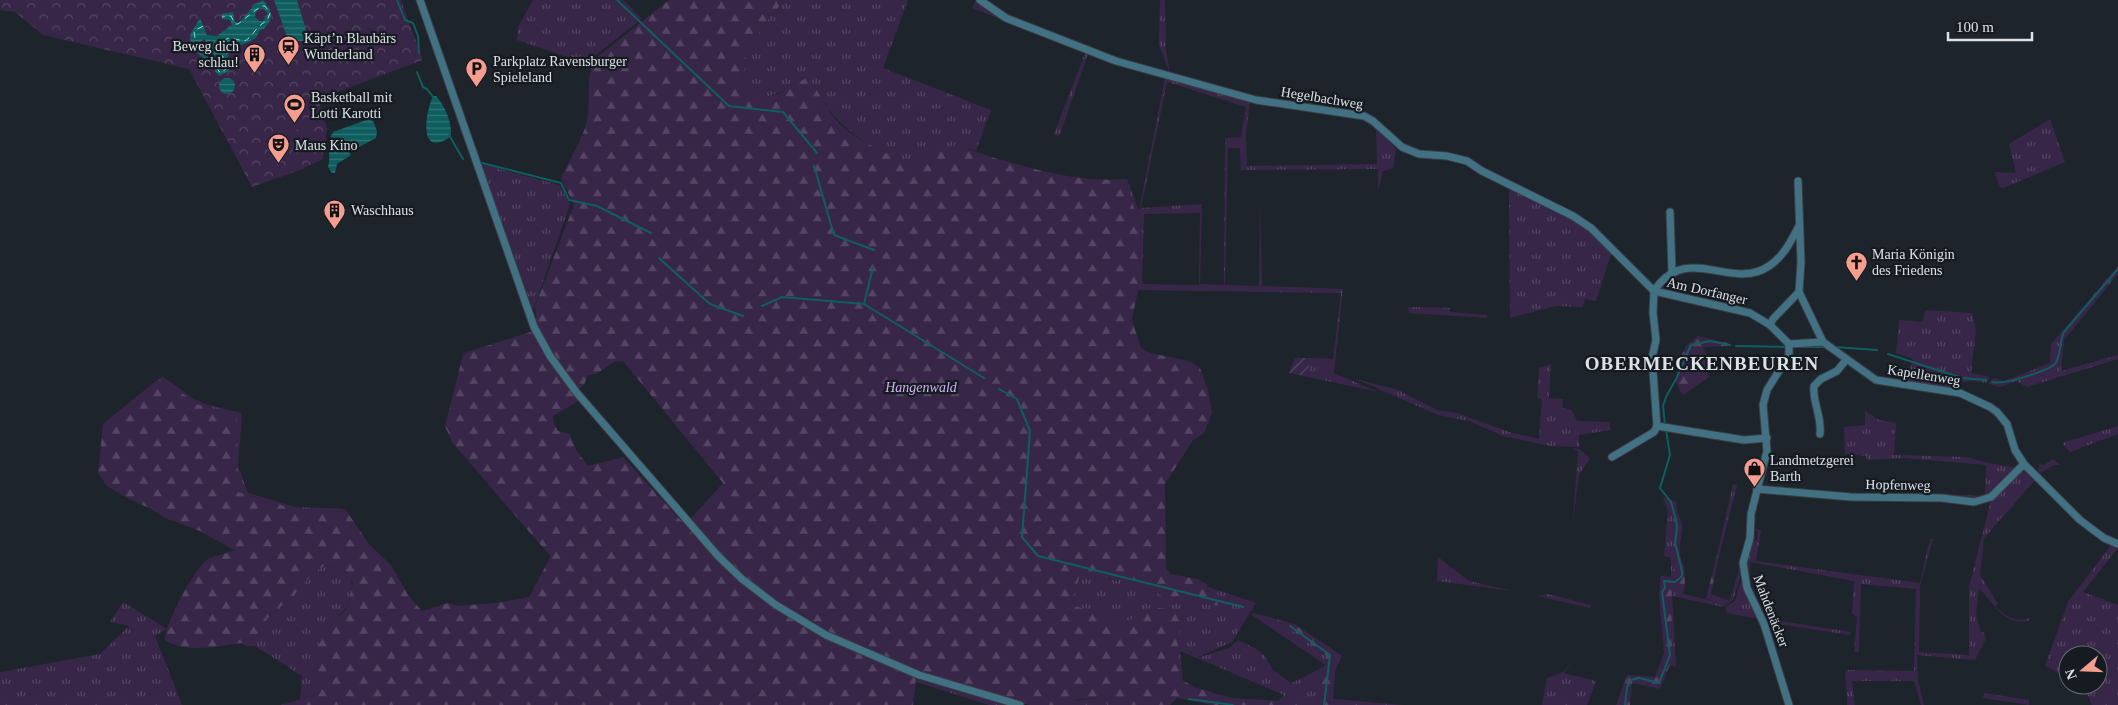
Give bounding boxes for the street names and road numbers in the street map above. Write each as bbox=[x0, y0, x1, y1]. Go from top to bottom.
street label: Hegelbachweg bbox=[1280, 84, 1364, 112]
street label: Am Dorfanger bbox=[1665, 274, 1749, 308]
street label: Kapellenweg bbox=[1886, 362, 1962, 388]
street label: Hopfenweg bbox=[1865, 477, 1931, 493]
street label: Mahdenäcker bbox=[1750, 573, 1792, 650]

